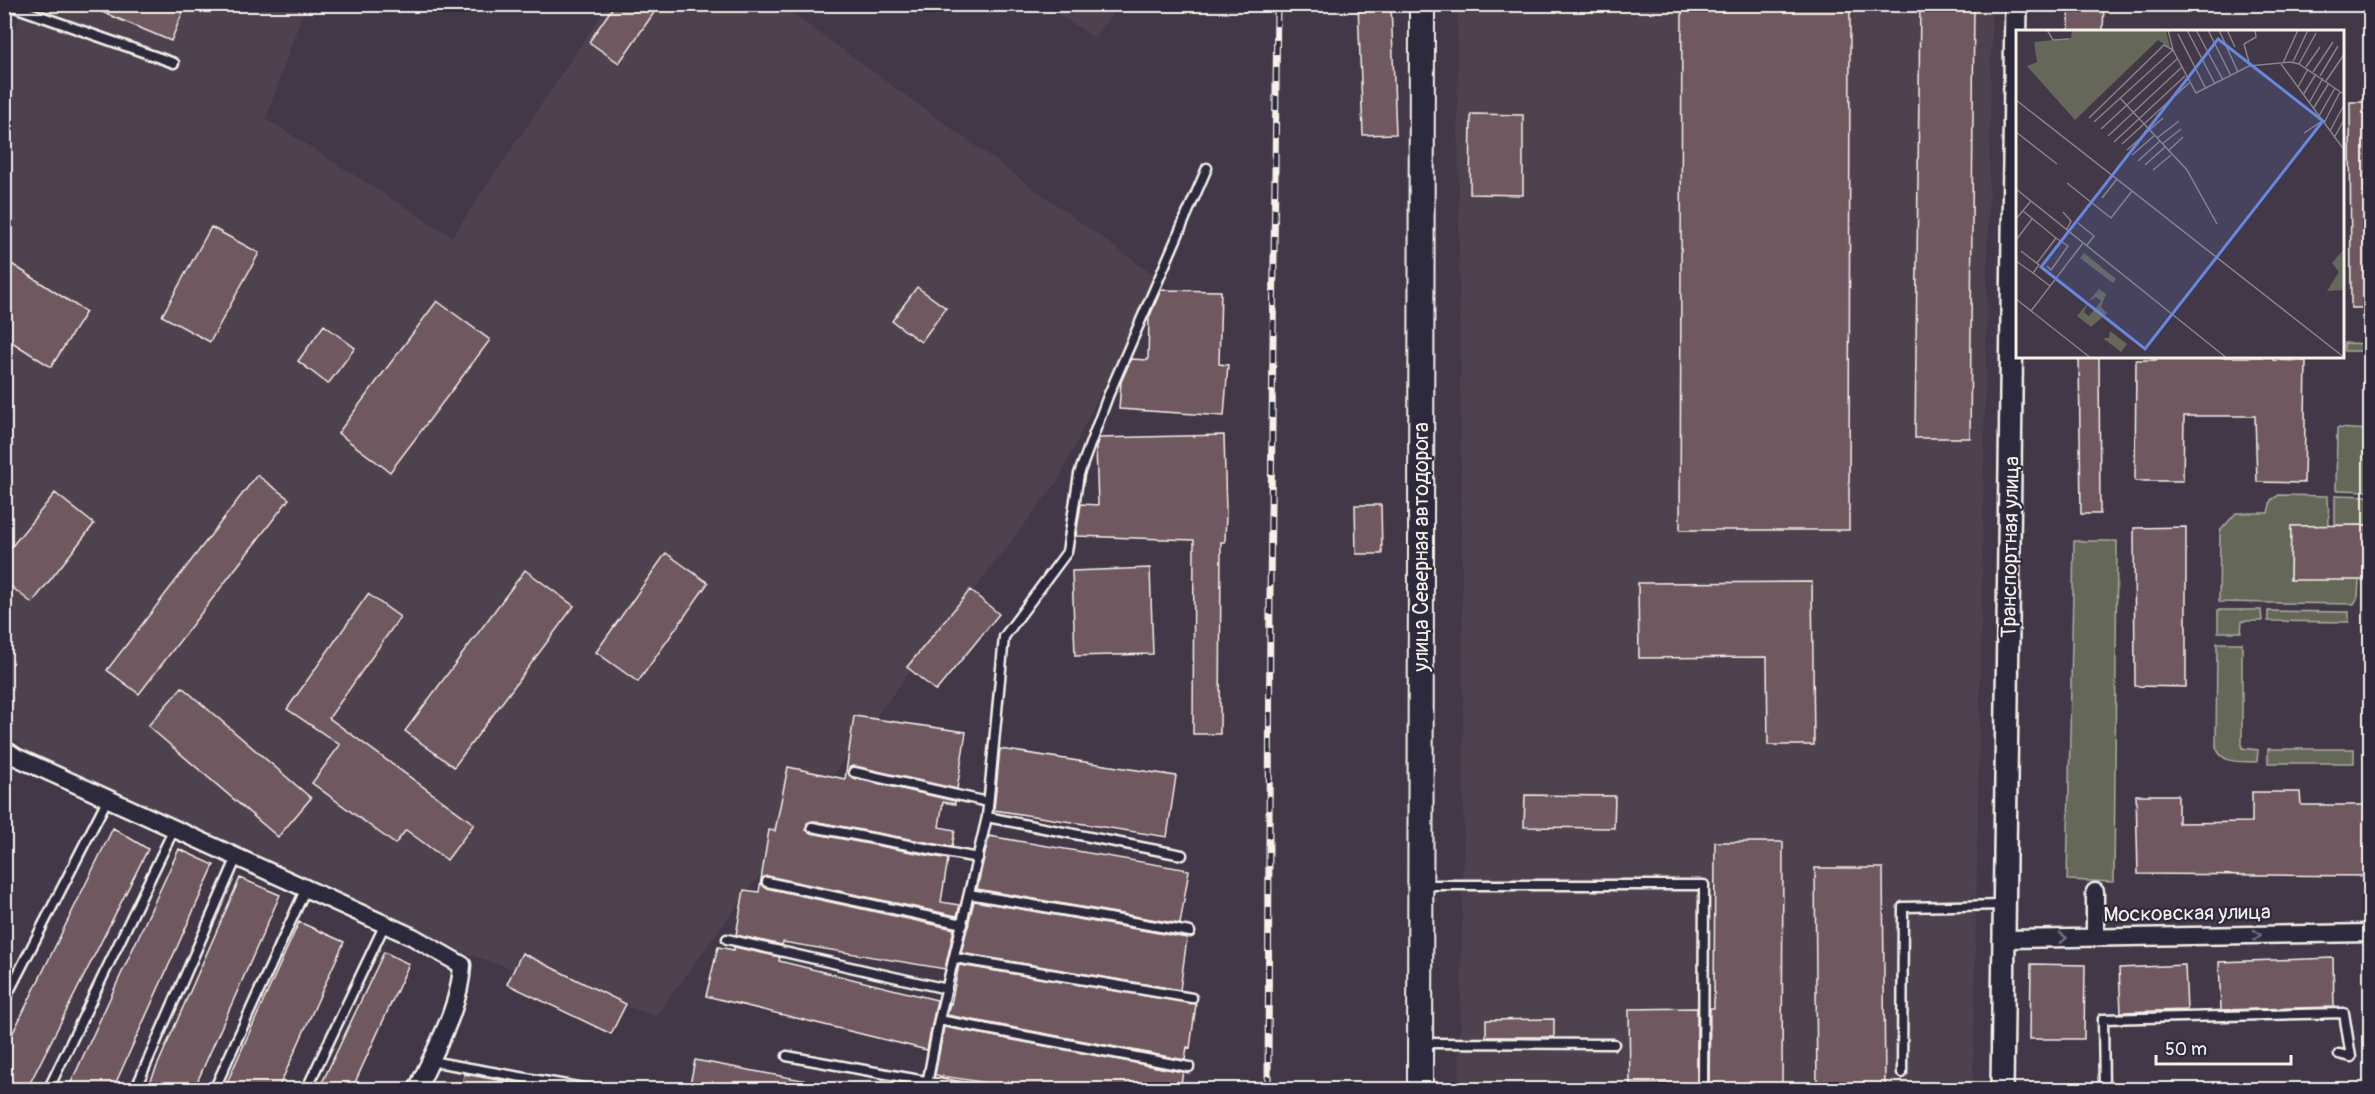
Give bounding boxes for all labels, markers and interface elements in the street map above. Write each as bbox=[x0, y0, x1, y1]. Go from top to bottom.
inset map bbox=[2016, 30, 2345, 358]
street label: улица Северная автодорога bbox=[1408, 422, 1435, 673]
street label: Транспортная улица bbox=[1995, 456, 2026, 638]
street label: Московская улица bbox=[2103, 899, 2271, 928]
one-way arrow bbox=[2253, 929, 2262, 941]
one-way arrow bbox=[2058, 931, 2067, 944]
scale bar bbox=[2156, 1028, 2291, 1066]
text: 50 m bbox=[2165, 1038, 2207, 1061]

